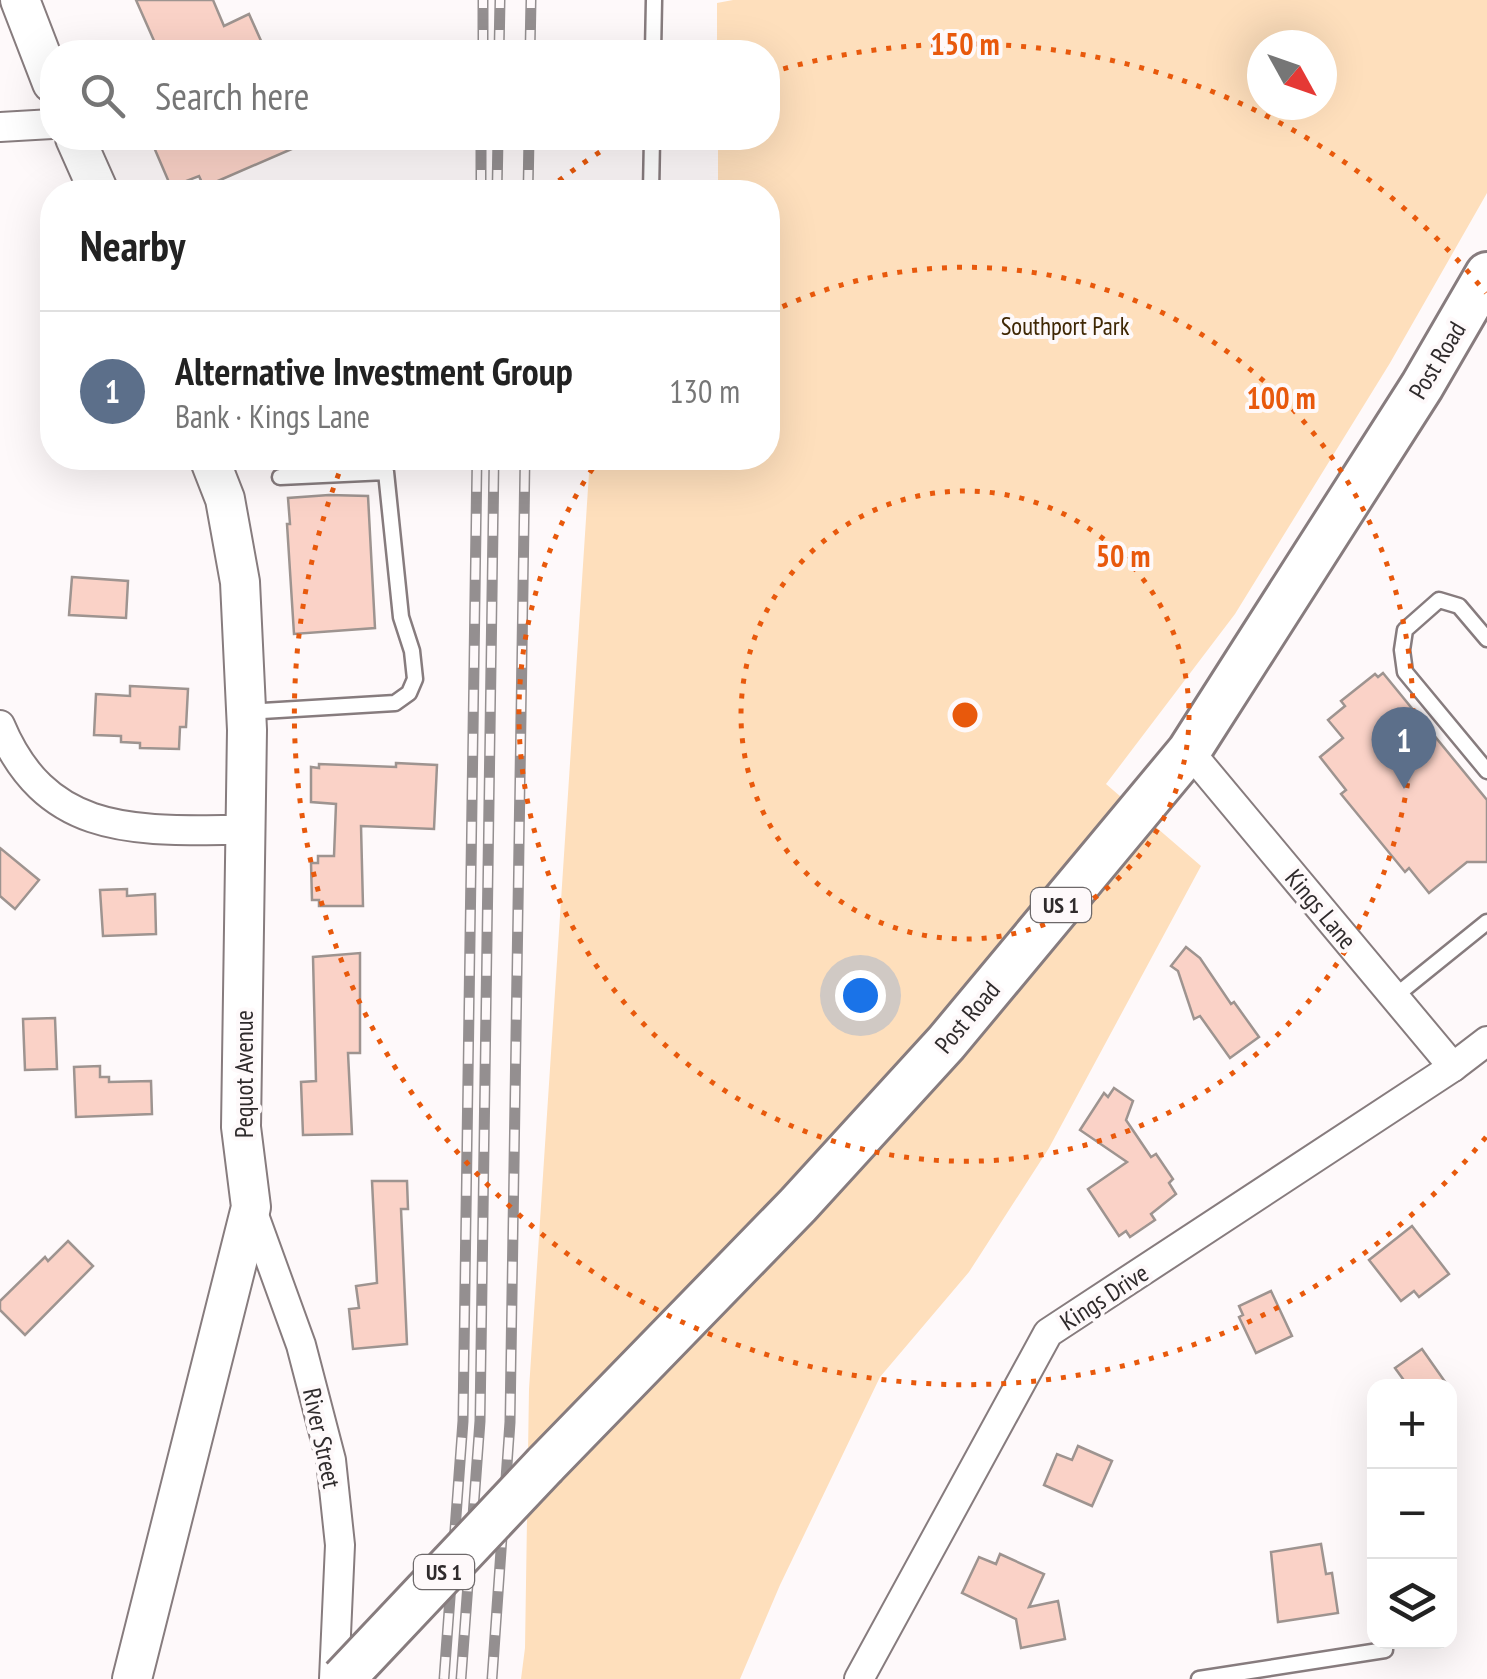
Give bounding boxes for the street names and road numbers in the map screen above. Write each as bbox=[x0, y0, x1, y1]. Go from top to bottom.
street label: Post Road bbox=[1401, 315, 1473, 405]
street label: Kings Lane bbox=[1278, 862, 1364, 956]
road number: US 1 bbox=[1031, 888, 1091, 922]
street label: Post Road bbox=[928, 974, 1006, 1060]
street label: Pequot Avenue bbox=[228, 1010, 260, 1138]
street label: Kings Drive bbox=[1054, 1257, 1154, 1337]
street label: River Street bbox=[296, 1385, 348, 1491]
road number: US 1 bbox=[414, 1555, 474, 1589]

